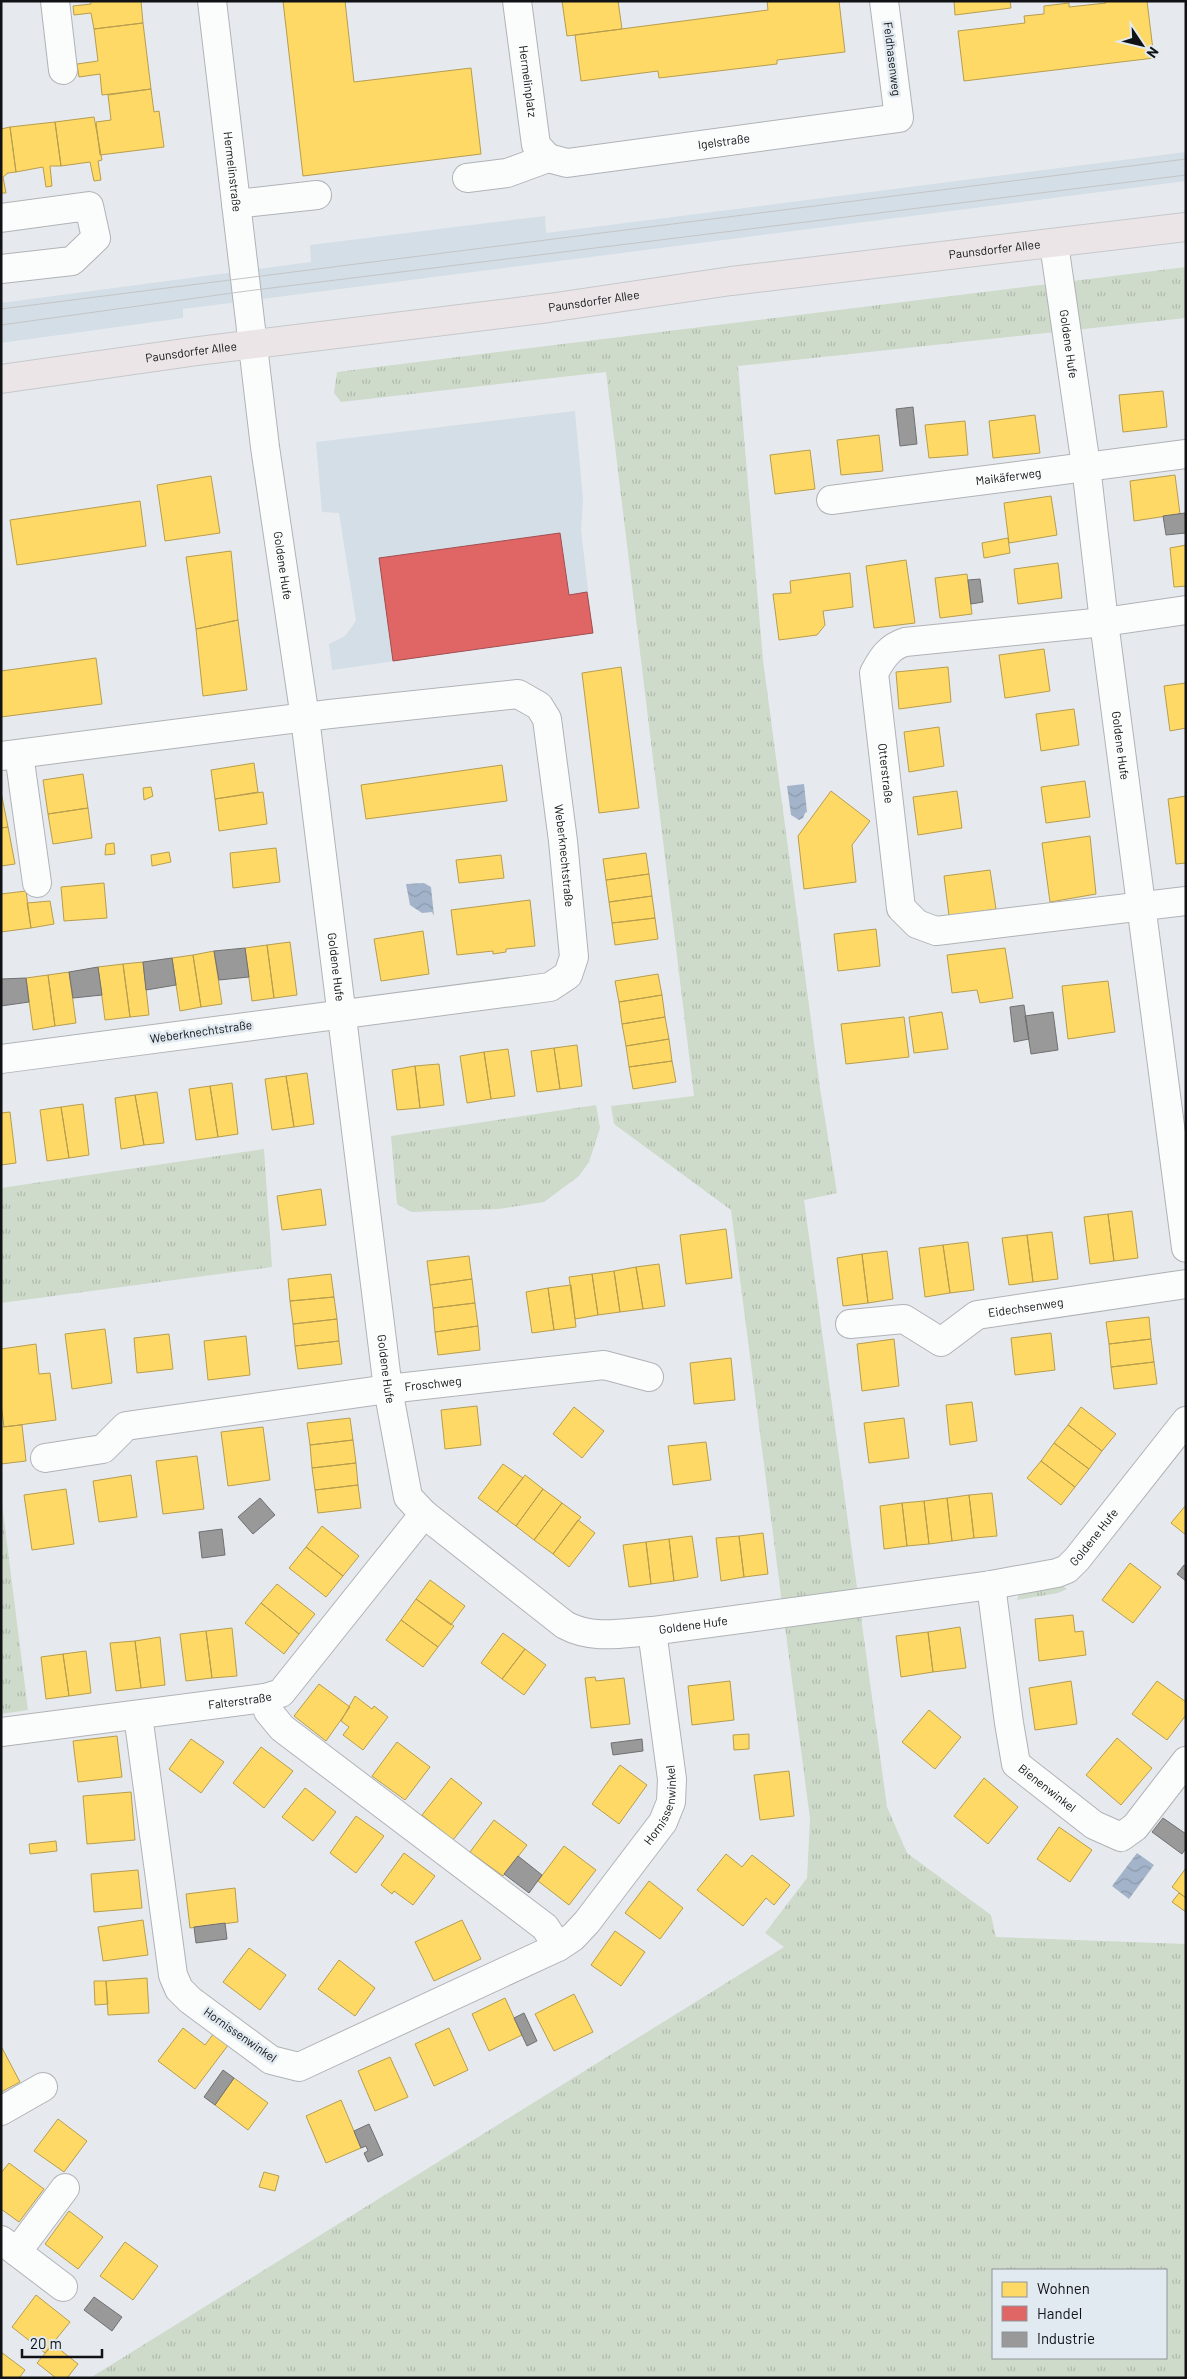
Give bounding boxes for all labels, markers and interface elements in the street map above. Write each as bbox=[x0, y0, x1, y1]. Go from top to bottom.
north arrow bbox=[1117, 20, 1167, 70]
street label: Feldhasenweg bbox=[882, 21, 904, 97]
street label: Hermelinplatz bbox=[517, 44, 540, 118]
text: N bbox=[1143, 44, 1163, 61]
street label: Igelstraße bbox=[697, 130, 751, 151]
street label: Hermelinstraße bbox=[222, 131, 245, 213]
street label: Paunsdorfer Allee bbox=[948, 236, 1041, 261]
street label: Paunsdorfer Allee bbox=[547, 287, 640, 314]
street label: Goldene Hufe bbox=[1058, 309, 1081, 379]
street label: Paunsdorfer Allee bbox=[144, 338, 238, 364]
street label: Maikäferweg bbox=[975, 465, 1042, 487]
street label: Goldene Hufe bbox=[272, 530, 295, 601]
street label: Goldene Hufe bbox=[1110, 710, 1133, 781]
street label: Otterstraße bbox=[876, 742, 897, 804]
street label: Weberknechtstraße bbox=[552, 803, 577, 908]
street label: Goldene Hufe bbox=[326, 932, 348, 1002]
street label: Weberknechtstraße bbox=[149, 1017, 253, 1045]
street label: Eidechsenweg bbox=[987, 1294, 1064, 1319]
street label: Goldene Hufe bbox=[375, 1334, 398, 1404]
street label: Froschweg bbox=[404, 1373, 462, 1393]
street label: Goldene Hufe bbox=[1066, 1505, 1120, 1568]
street label: Goldene Hufe bbox=[658, 1613, 728, 1636]
street label: Falterstraße bbox=[207, 1688, 273, 1711]
street label: Bienenwinkel bbox=[1016, 1761, 1079, 1814]
street label: Hornissenwinkel bbox=[640, 1764, 678, 1847]
street label: Hornissenwinkel bbox=[202, 2004, 280, 2064]
legend bbox=[992, 2269, 1167, 2359]
text: Wohnen bbox=[1037, 2279, 1090, 2297]
text: Handel bbox=[1037, 2304, 1082, 2322]
scale bar bbox=[22, 2326, 102, 2358]
text: Industrie bbox=[1037, 2329, 1095, 2347]
text: 20 m bbox=[30, 2334, 62, 2352]

